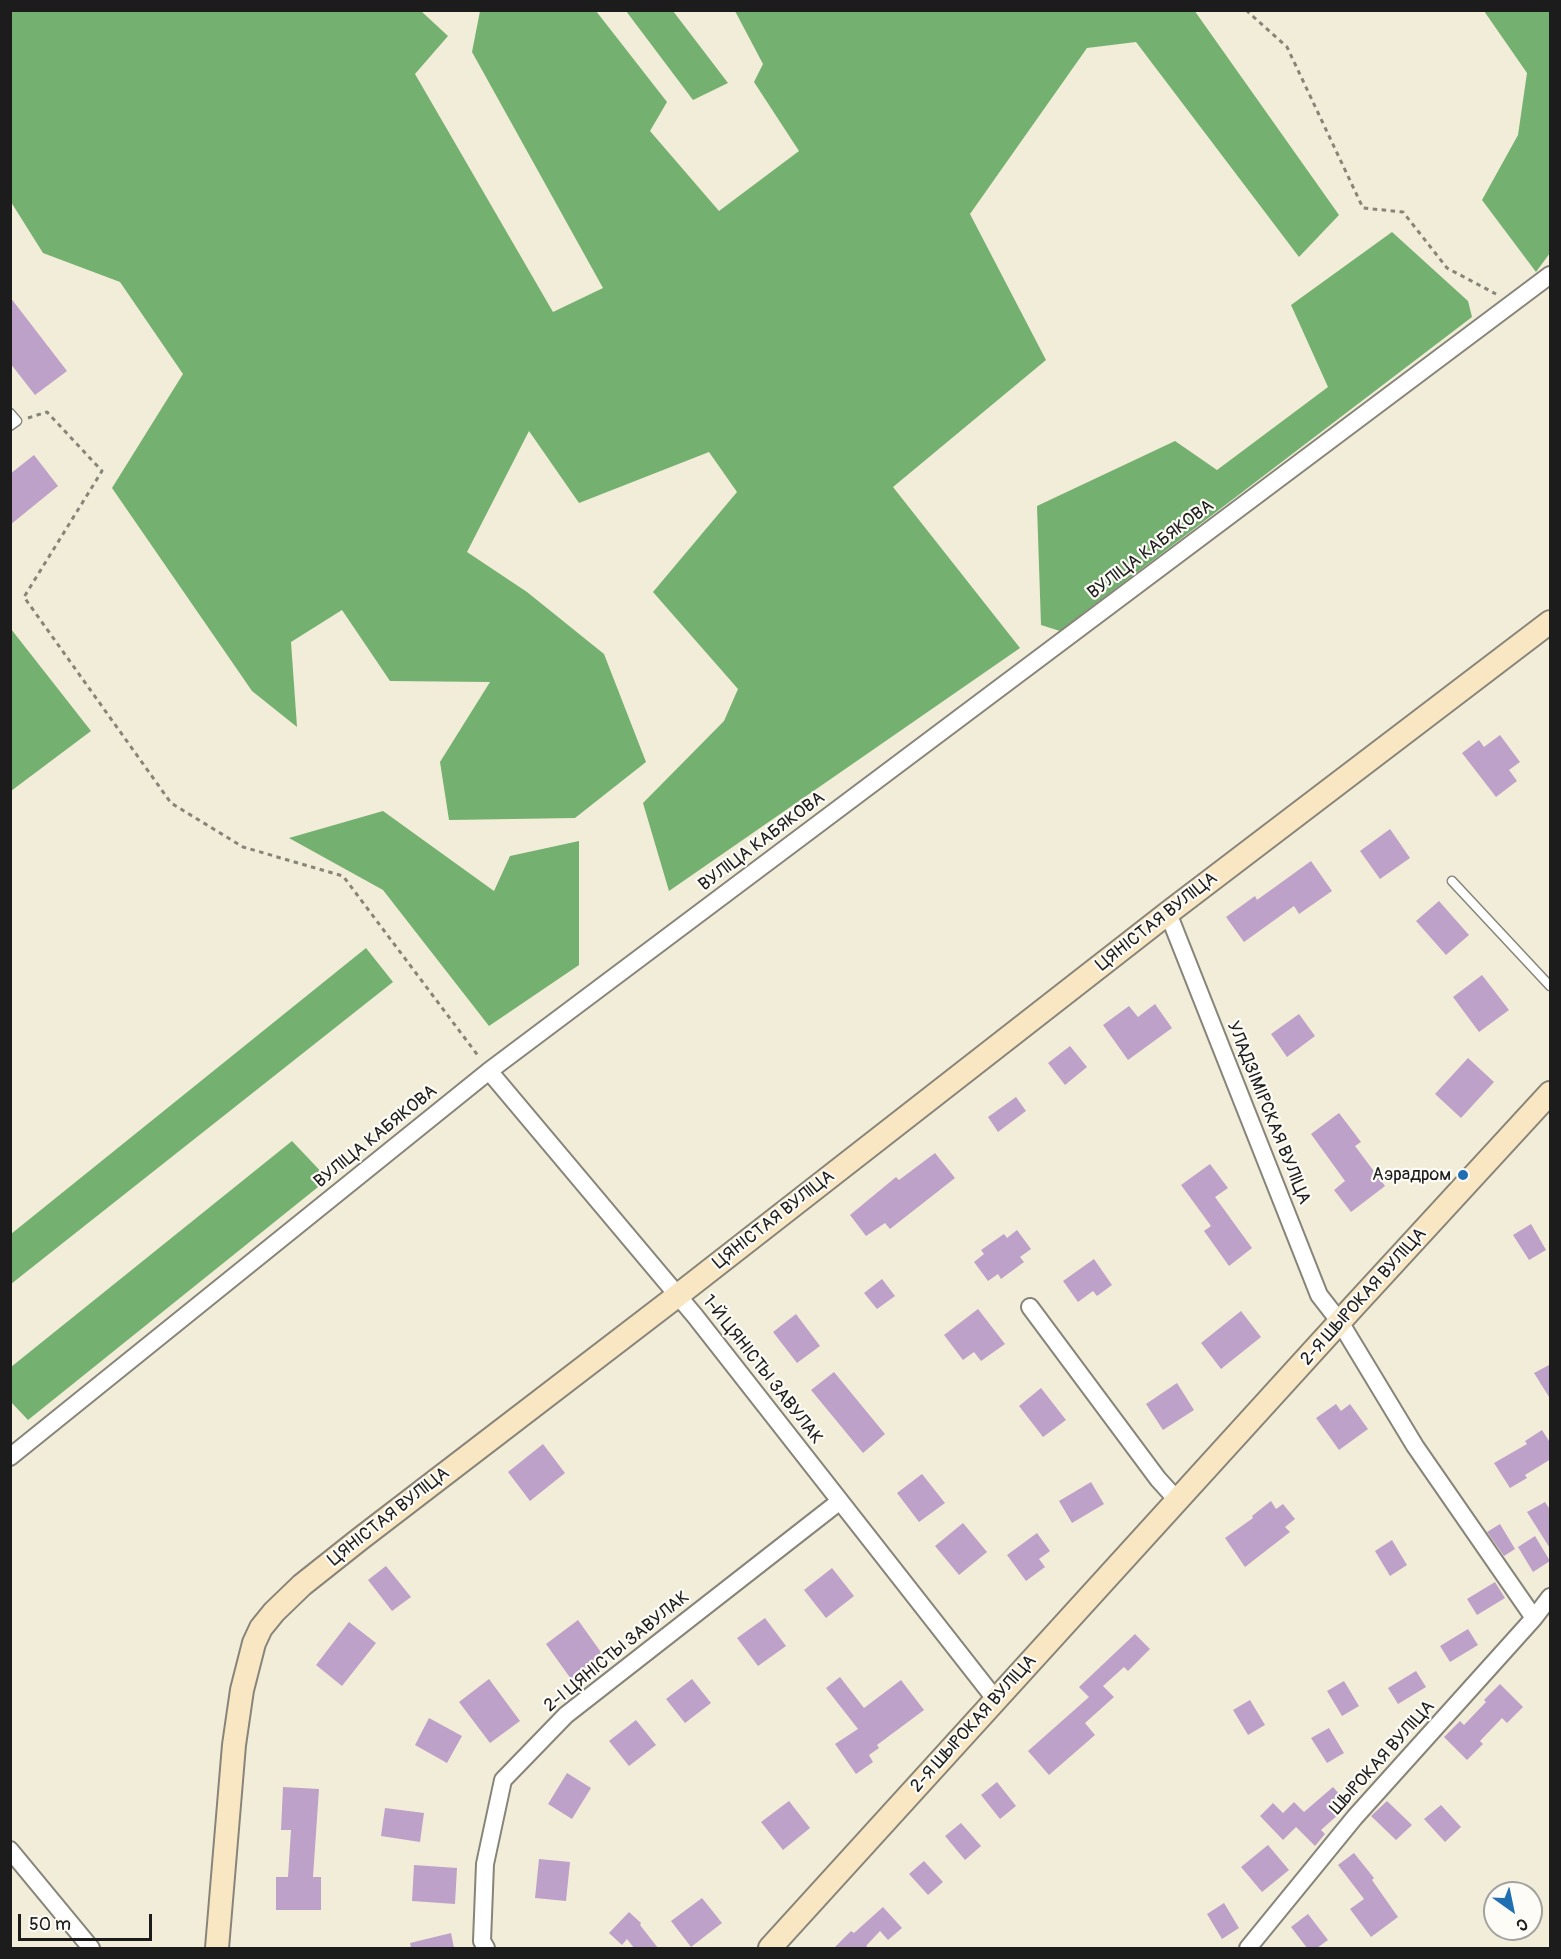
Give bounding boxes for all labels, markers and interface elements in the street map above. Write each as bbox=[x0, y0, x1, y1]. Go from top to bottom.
street label: ВУЛІЦА КАБЯКОВА bbox=[1084, 496, 1218, 604]
street label: ВУЛІЦА КАБЯКОВА bbox=[695, 788, 829, 896]
street label: ЦЯНІСТАЯ ВУЛІЦА bbox=[1092, 868, 1222, 976]
street label: УЛАДЗІМІРСКАЯ ВУЛІЦА bbox=[1221, 1018, 1315, 1208]
street label: ВУЛІЦА КАБЯКОВА bbox=[310, 1081, 442, 1193]
place label: Аэрадром bbox=[1372, 1164, 1451, 1186]
street label: ЦЯНІСТАЯ ВУЛІЦА bbox=[709, 1166, 839, 1274]
marker: Аэрадром bbox=[1456, 1168, 1470, 1182]
street label: 2-Я ШЫРОКАЯ ВУЛІЦА bbox=[1296, 1224, 1432, 1370]
street label: 1-Й ЦЯНІСТЫ ЗАВУЛАК bbox=[697, 1291, 827, 1449]
street label: ЦЯНІСТАЯ ВУЛІЦА bbox=[324, 1463, 454, 1571]
street label: 2-І ЦЯНІСТЫ ЗАВУЛАК bbox=[540, 1587, 694, 1717]
street label: 2-Я ШЫРОКАЯ ВУЛІЦА bbox=[906, 1651, 1042, 1797]
street label: ШЫРОКАЯ ВУЛІЦА bbox=[1326, 1697, 1440, 1819]
north arrow bbox=[1483, 1881, 1543, 1941]
scale bar bbox=[21, 1902, 154, 1940]
text: 50 m bbox=[29, 1913, 71, 1936]
text: С bbox=[1512, 1913, 1531, 1935]

